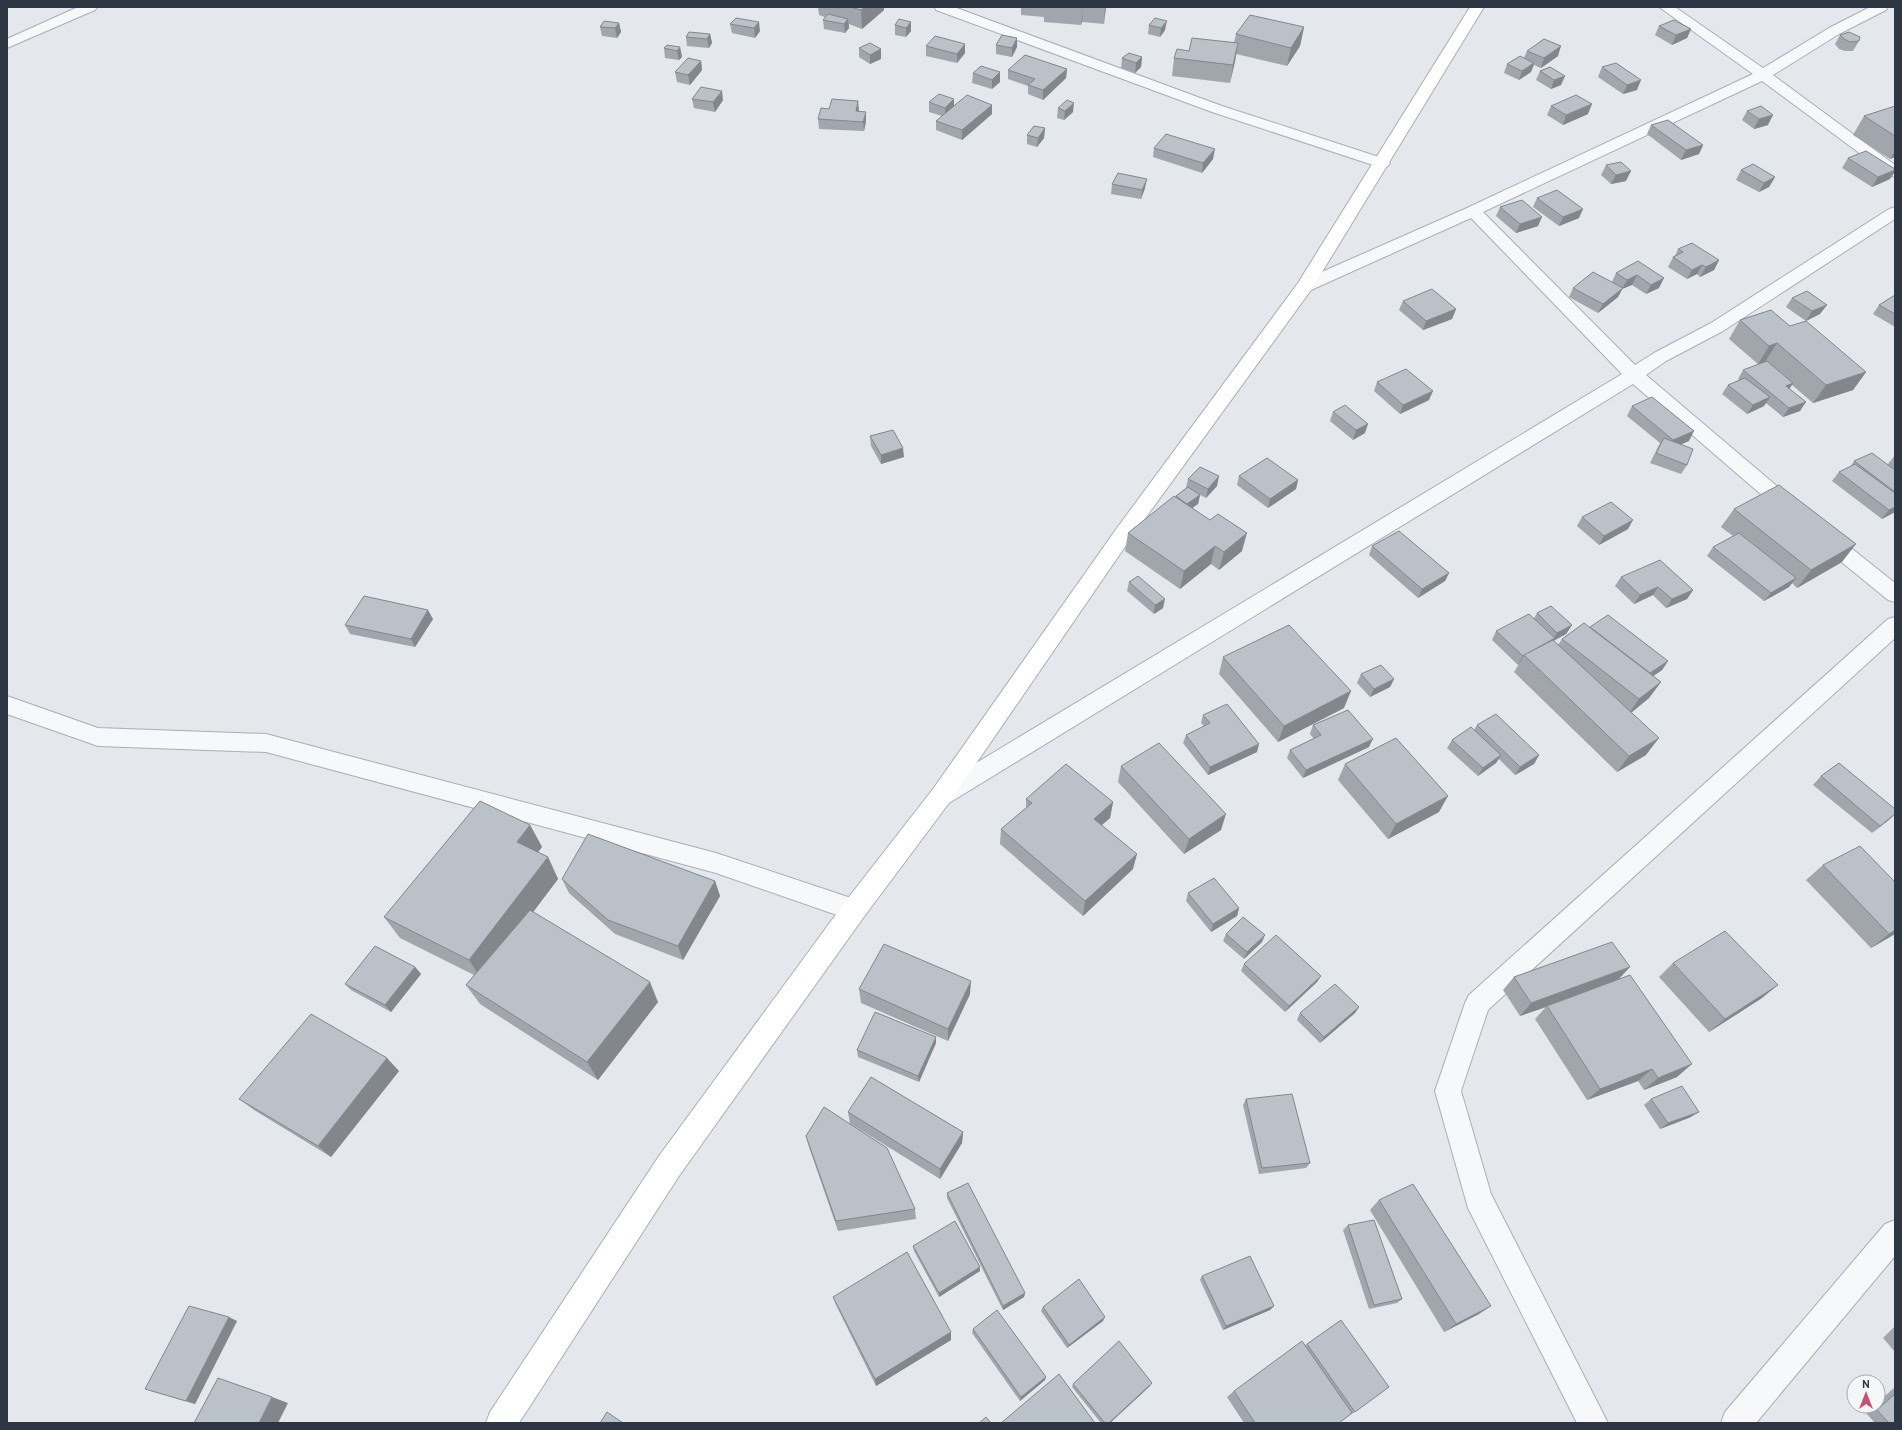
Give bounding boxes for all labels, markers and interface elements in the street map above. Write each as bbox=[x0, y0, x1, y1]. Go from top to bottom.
north arrow bbox=[1846, 1374, 1886, 1414]
text: N bbox=[1862, 1378, 1870, 1392]

